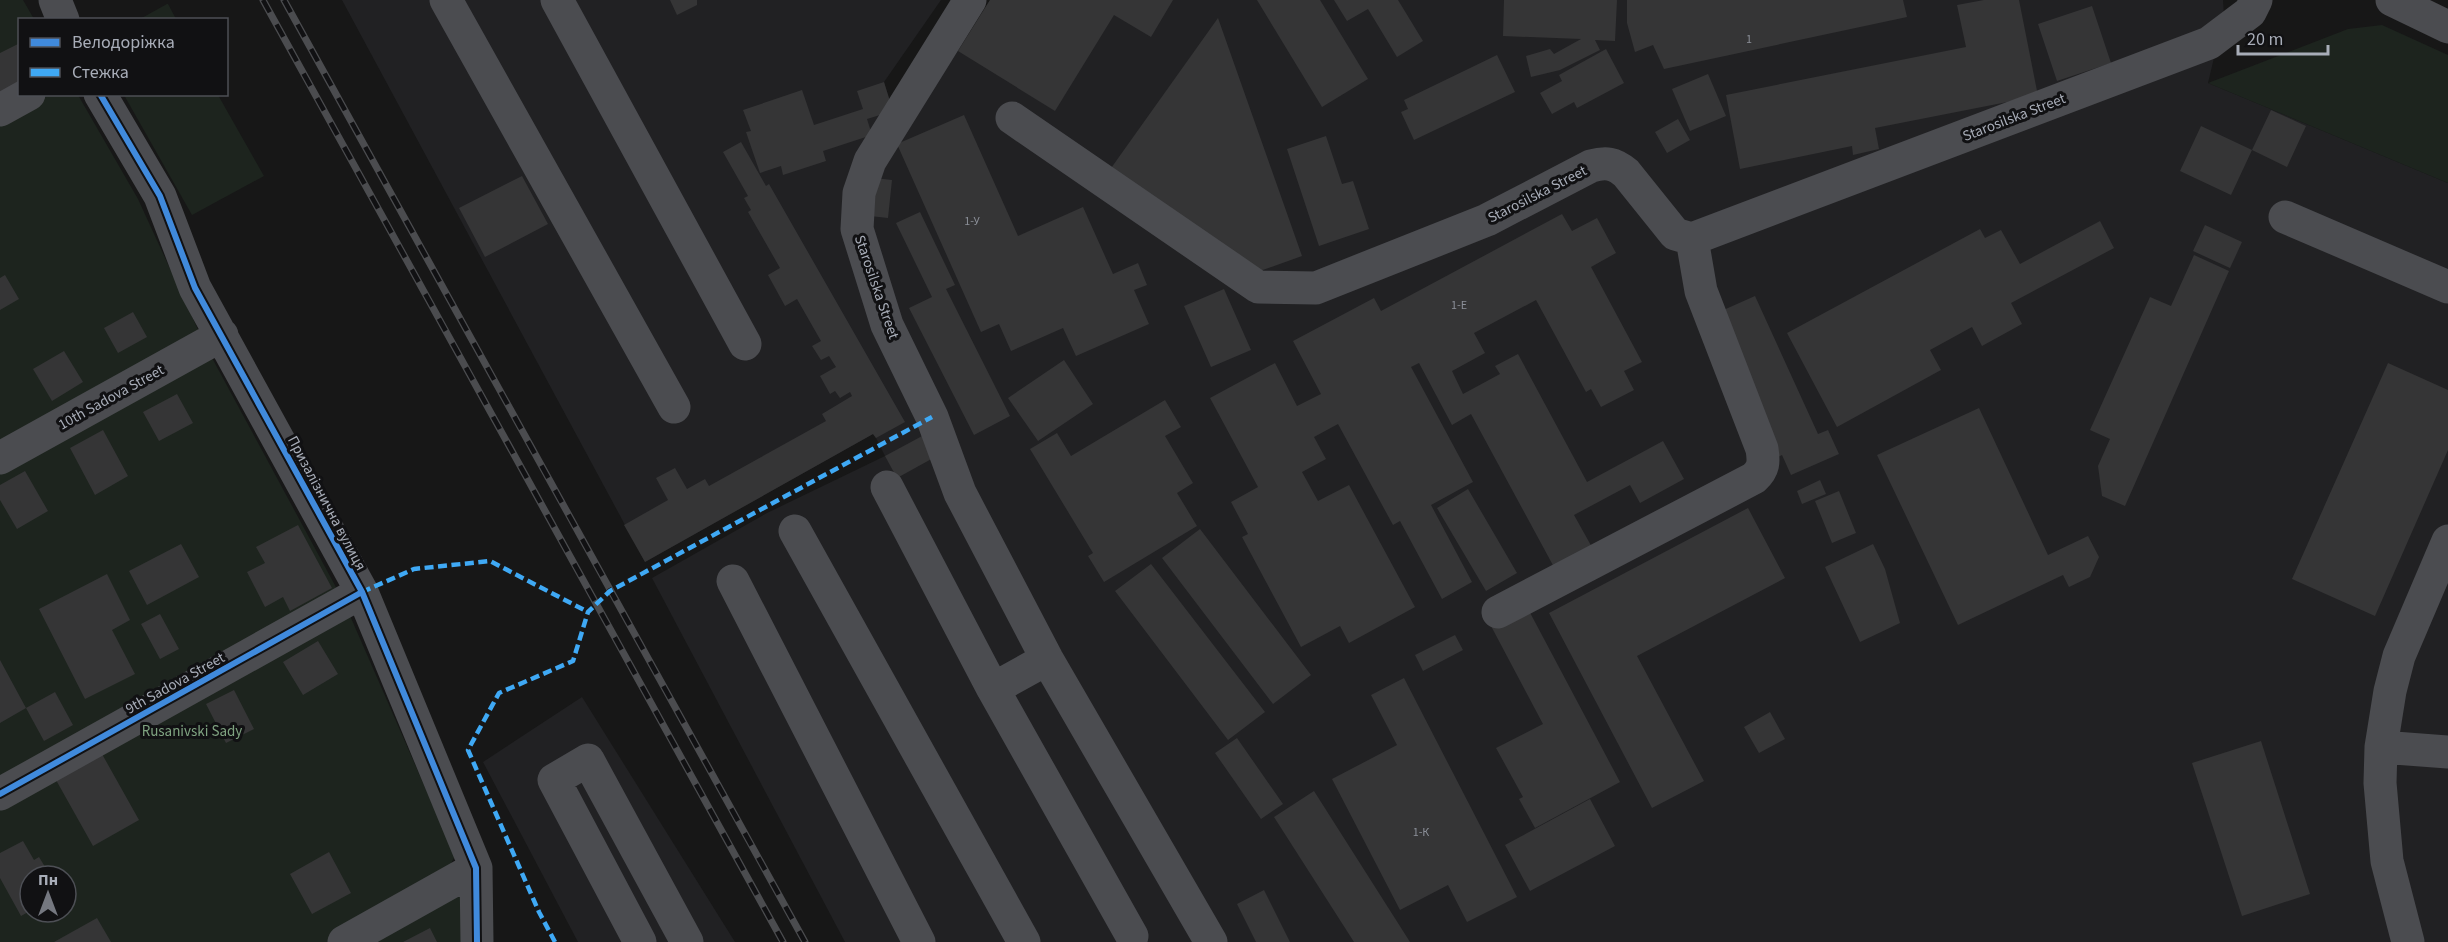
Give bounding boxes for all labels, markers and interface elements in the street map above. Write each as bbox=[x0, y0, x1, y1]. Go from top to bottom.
legend bbox=[18, 18, 228, 96]
scale bar bbox=[2238, 18, 2328, 56]
text: 20 m bbox=[2247, 27, 2283, 52]
text: Велодоріжка bbox=[72, 30, 175, 55]
house number: 1 bbox=[1746, 31, 1752, 48]
text: Стежка bbox=[72, 60, 129, 85]
street label: Starosilska Street bbox=[1960, 88, 2069, 147]
street label: Starosilska Street bbox=[1484, 160, 1590, 228]
house number: 1-У bbox=[964, 213, 981, 230]
street label: Starosilska Street bbox=[849, 232, 904, 342]
house number: 1-Е bbox=[1451, 297, 1467, 314]
street label: 10th Sadova Street bbox=[55, 360, 168, 435]
street label: Призалізнична вулиця bbox=[282, 432, 371, 574]
street label: 9th Sadova Street bbox=[122, 647, 229, 719]
park label: Rusanivski Sady bbox=[142, 721, 242, 742]
house number: 1-К bbox=[1413, 824, 1429, 841]
north arrow bbox=[18, 864, 78, 924]
text: Пн bbox=[38, 869, 58, 891]

